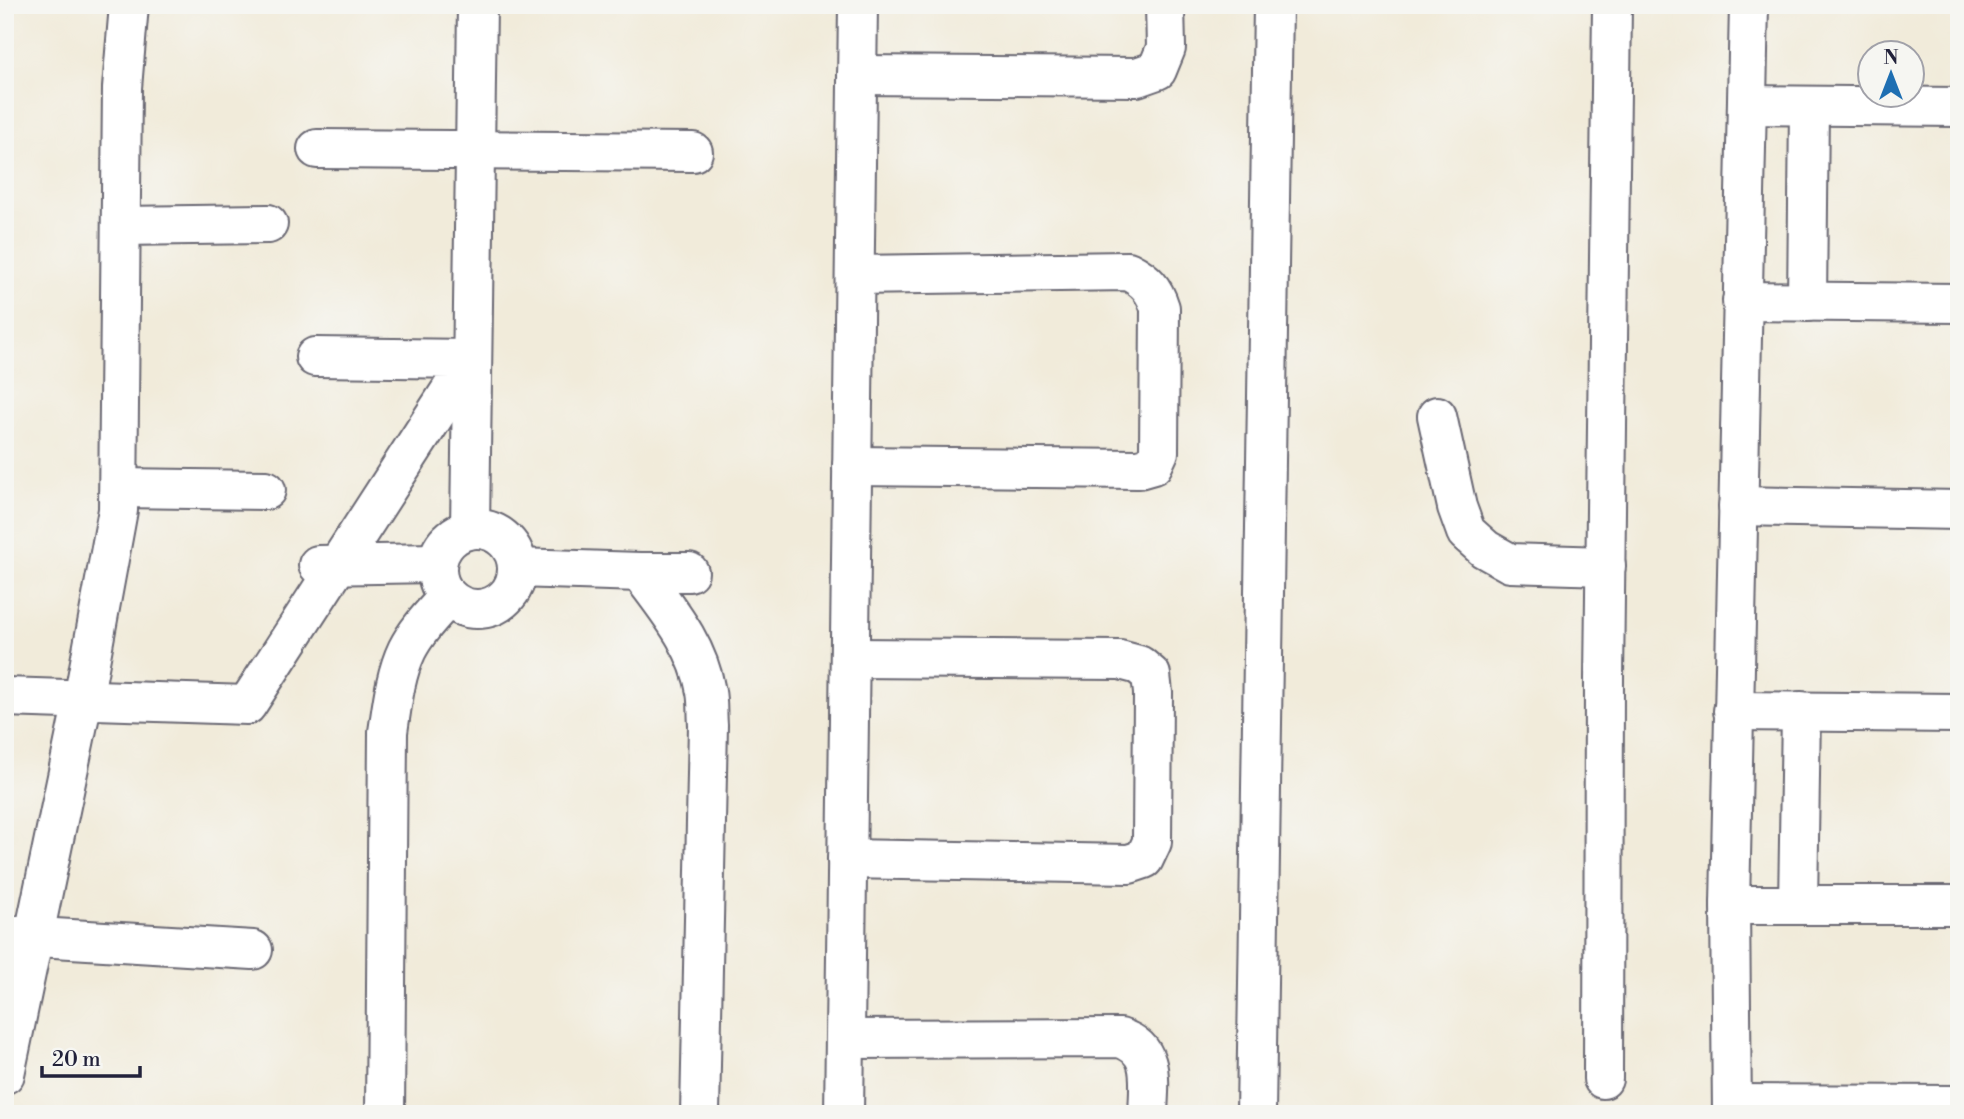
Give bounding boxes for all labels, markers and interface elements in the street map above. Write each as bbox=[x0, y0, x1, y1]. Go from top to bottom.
north arrow bbox=[1856, 38, 1926, 108]
text: N bbox=[1883, 46, 1899, 70]
scale bar bbox=[42, 1035, 140, 1079]
text: 20 m bbox=[52, 1047, 101, 1073]

